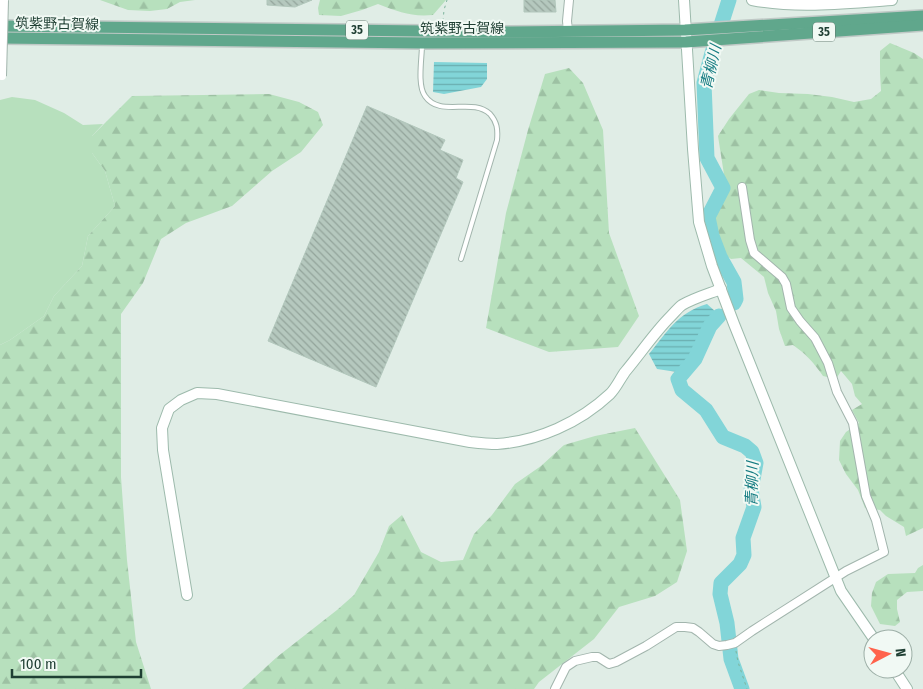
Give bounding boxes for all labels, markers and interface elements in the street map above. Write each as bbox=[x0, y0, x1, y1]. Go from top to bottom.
street label: 筑紫野古賀線 bbox=[15, 15, 99, 33]
road number: 35 bbox=[346, 20, 368, 40]
street label: 筑紫野古賀線 bbox=[420, 20, 504, 37]
road number: 35 bbox=[813, 22, 835, 42]
water label: 青柳川 bbox=[697, 41, 725, 91]
water label: 青柳川 bbox=[742, 459, 762, 507]
north arrow bbox=[863, 629, 913, 679]
scale bar bbox=[12, 646, 141, 678]
text: N bbox=[892, 648, 909, 658]
text: 100 m bbox=[20, 655, 57, 673]

